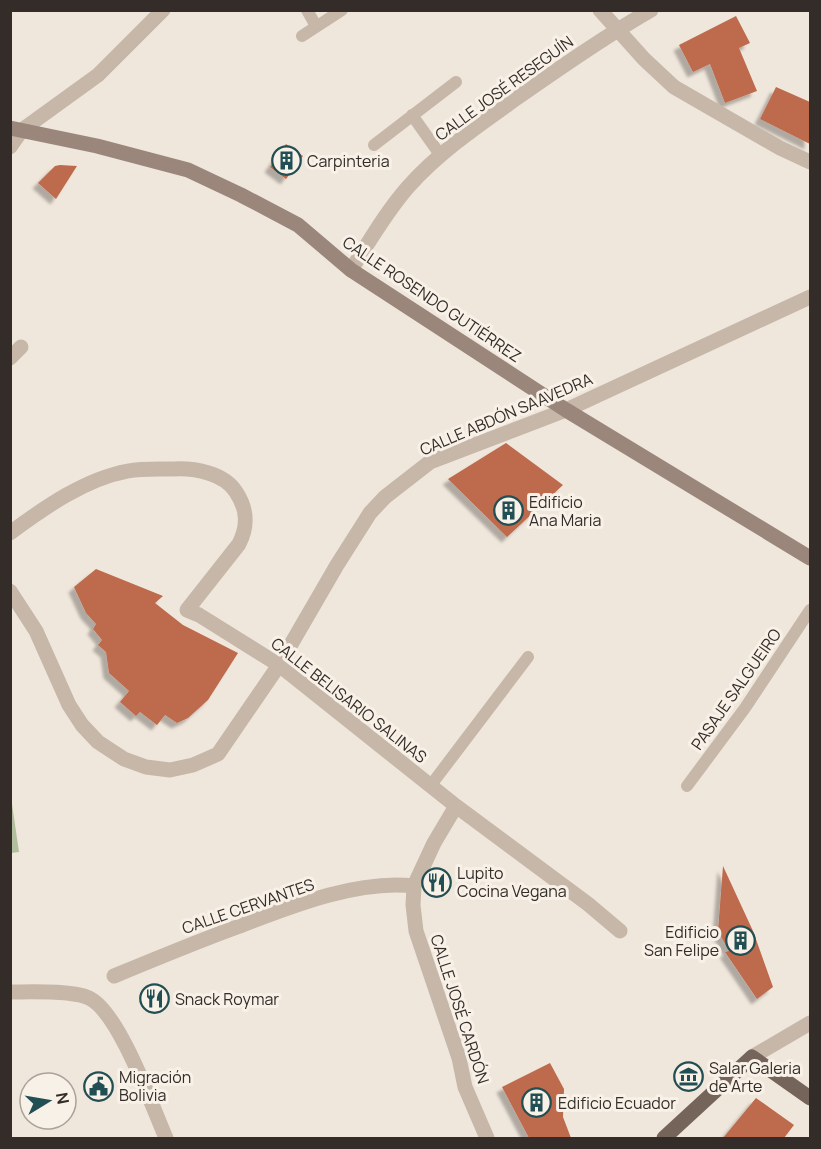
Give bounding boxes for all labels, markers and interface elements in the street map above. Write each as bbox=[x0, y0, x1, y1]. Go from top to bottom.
street label: CALLE JOSÉ RESEGUÍN bbox=[431, 30, 577, 146]
building icon: Carpinteria bbox=[270, 145, 302, 177]
place label: Carpinteria bbox=[307, 150, 390, 172]
street label: CALLE ROSENDO GUTIÉRREZ bbox=[338, 231, 526, 367]
street label: CALLE ABDÓN SAAVEDRA bbox=[416, 368, 596, 460]
place label: Edificio Ana Maria bbox=[529, 491, 601, 531]
building icon: Edificio Ana Maria bbox=[492, 495, 524, 527]
street label: PASAJE SALGUEIRO bbox=[686, 624, 786, 754]
street label: CALLE BELISARIO SALINAS bbox=[267, 632, 431, 768]
place label: Lupito Cocina Vegana bbox=[457, 862, 567, 902]
restaurant icon: Lupito Cocina Vegana bbox=[420, 866, 452, 898]
street label: CALLE CERVANTES bbox=[179, 873, 317, 939]
place label: Edificio San Felipe bbox=[644, 921, 719, 961]
building icon: Edificio San Felipe bbox=[724, 925, 756, 957]
street label: CALLE JOSÉ CARDÓN bbox=[425, 932, 495, 1086]
restaurant icon: Snack Roymar bbox=[138, 983, 170, 1015]
place label: Snack Roymar bbox=[175, 988, 279, 1010]
place label: Salar Galeria de Arte bbox=[709, 1057, 801, 1097]
museum icon: Salar Galeria de Arte bbox=[672, 1061, 704, 1093]
place label: Migración Bolivia bbox=[119, 1066, 191, 1106]
public building icon: Migración Bolivia bbox=[82, 1070, 114, 1102]
north arrow bbox=[18, 1071, 78, 1131]
building icon: Edificio Ecuador bbox=[521, 1087, 553, 1119]
text: N bbox=[51, 1090, 75, 1106]
place label: Edificio Ecuador bbox=[558, 1092, 676, 1114]

